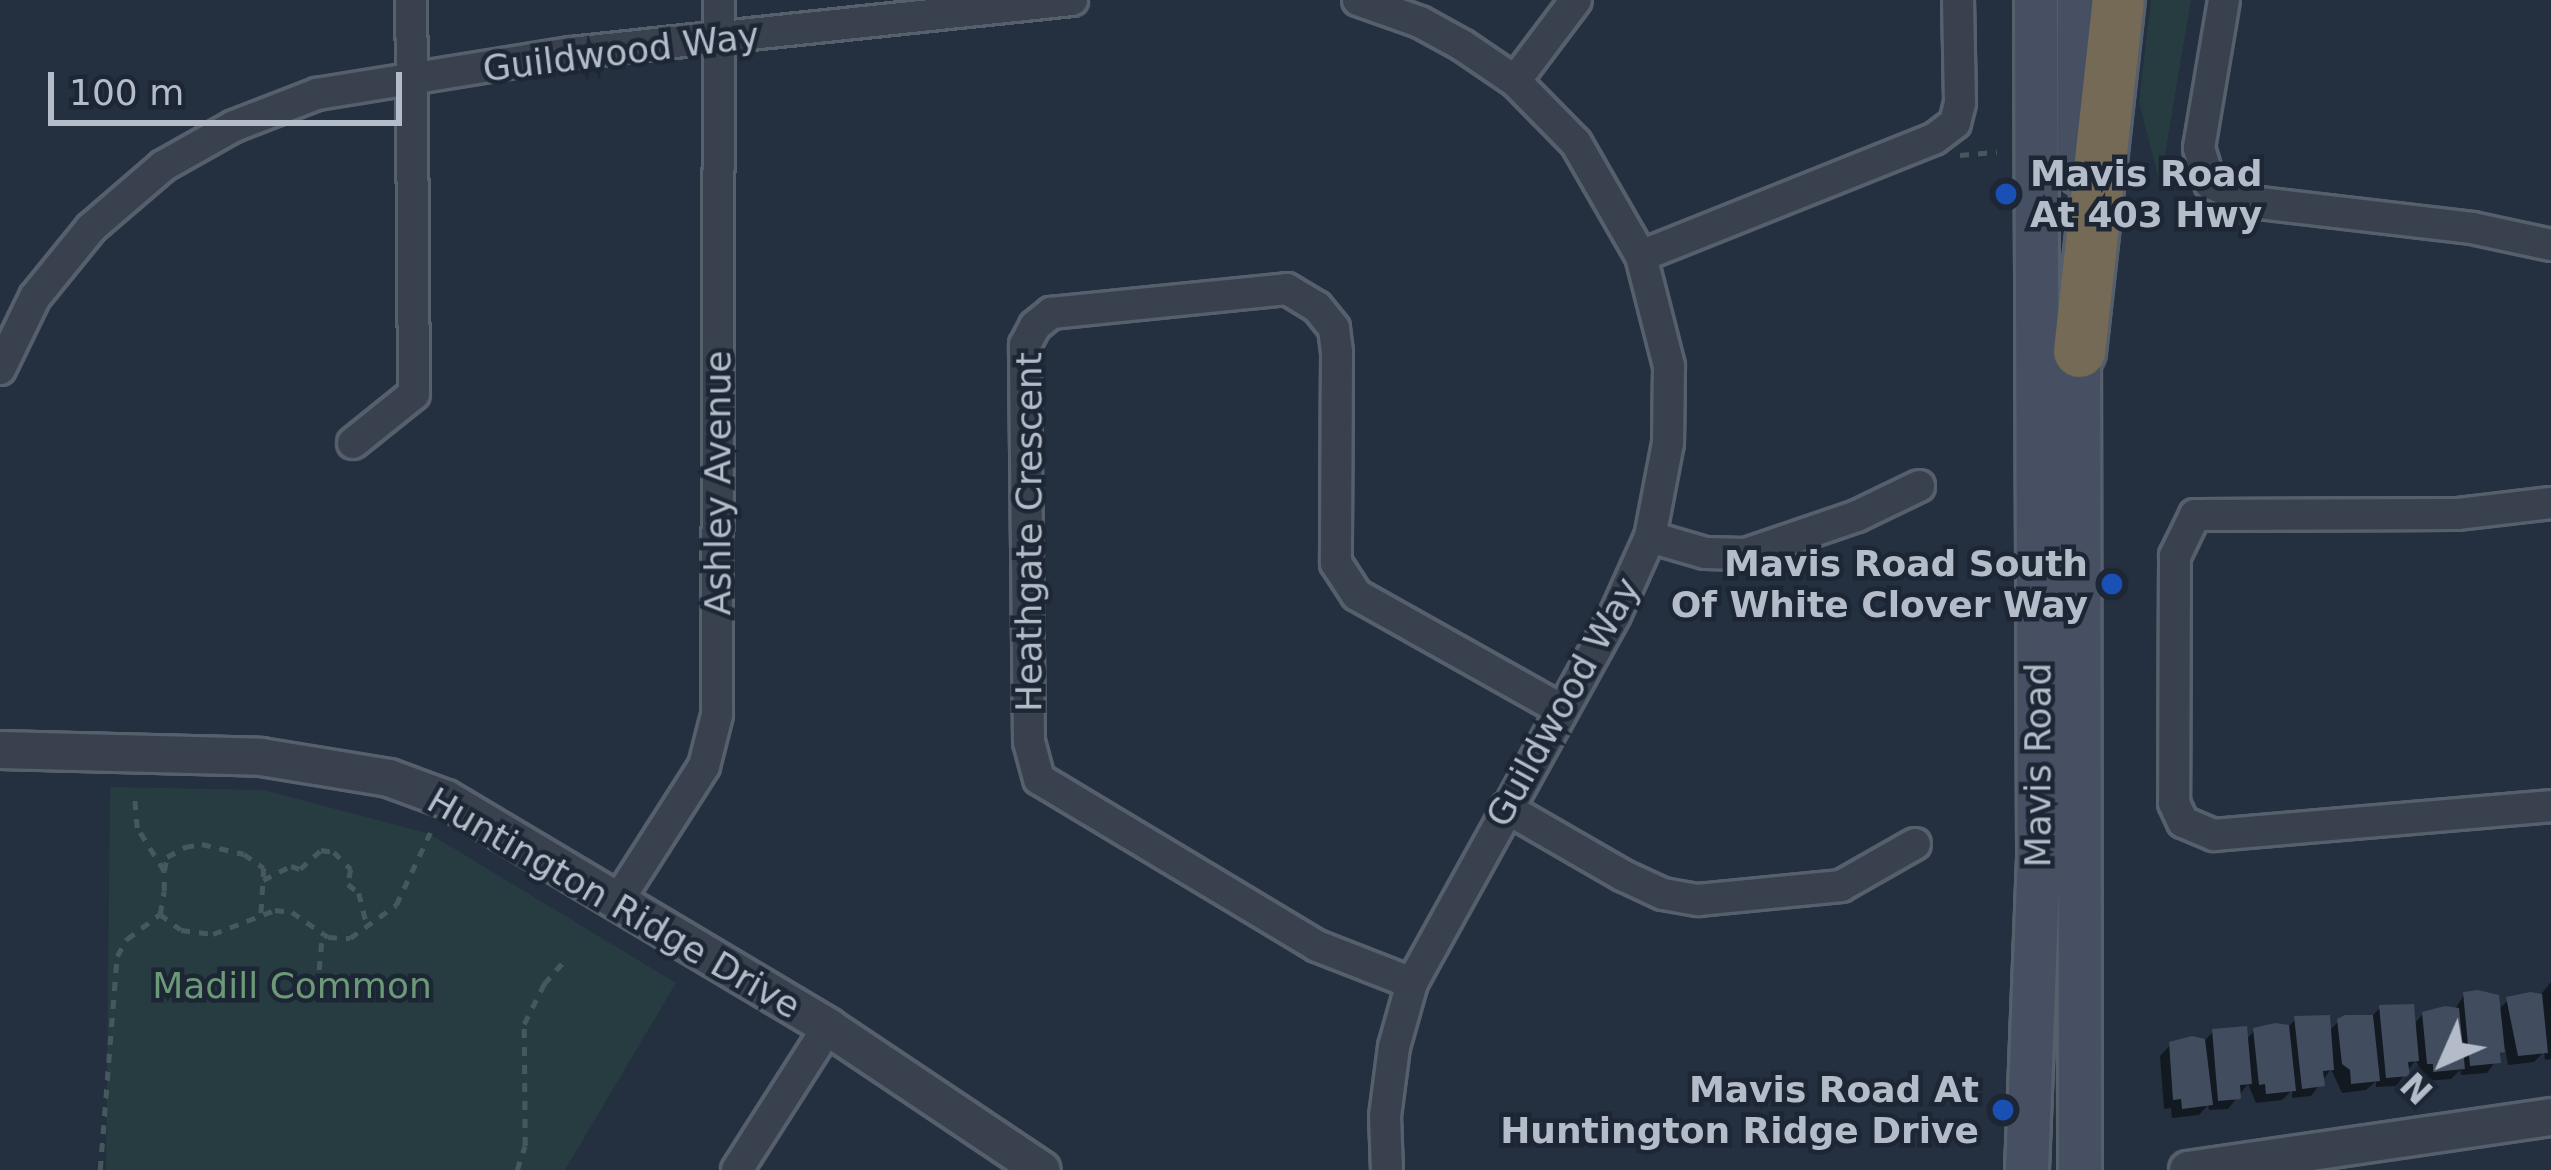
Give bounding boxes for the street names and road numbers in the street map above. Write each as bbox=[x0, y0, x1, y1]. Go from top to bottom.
street label: Guildwood Way bbox=[480, 14, 762, 90]
street label: Ashley Avenue bbox=[696, 351, 740, 615]
street label: Heathgate Crescent bbox=[1007, 352, 1051, 712]
street label: Guildwood Way bbox=[1477, 570, 1649, 834]
street label: Mavis Road bbox=[2016, 663, 2060, 867]
street label: Huntington Ridge Drive bbox=[420, 778, 808, 1028]

